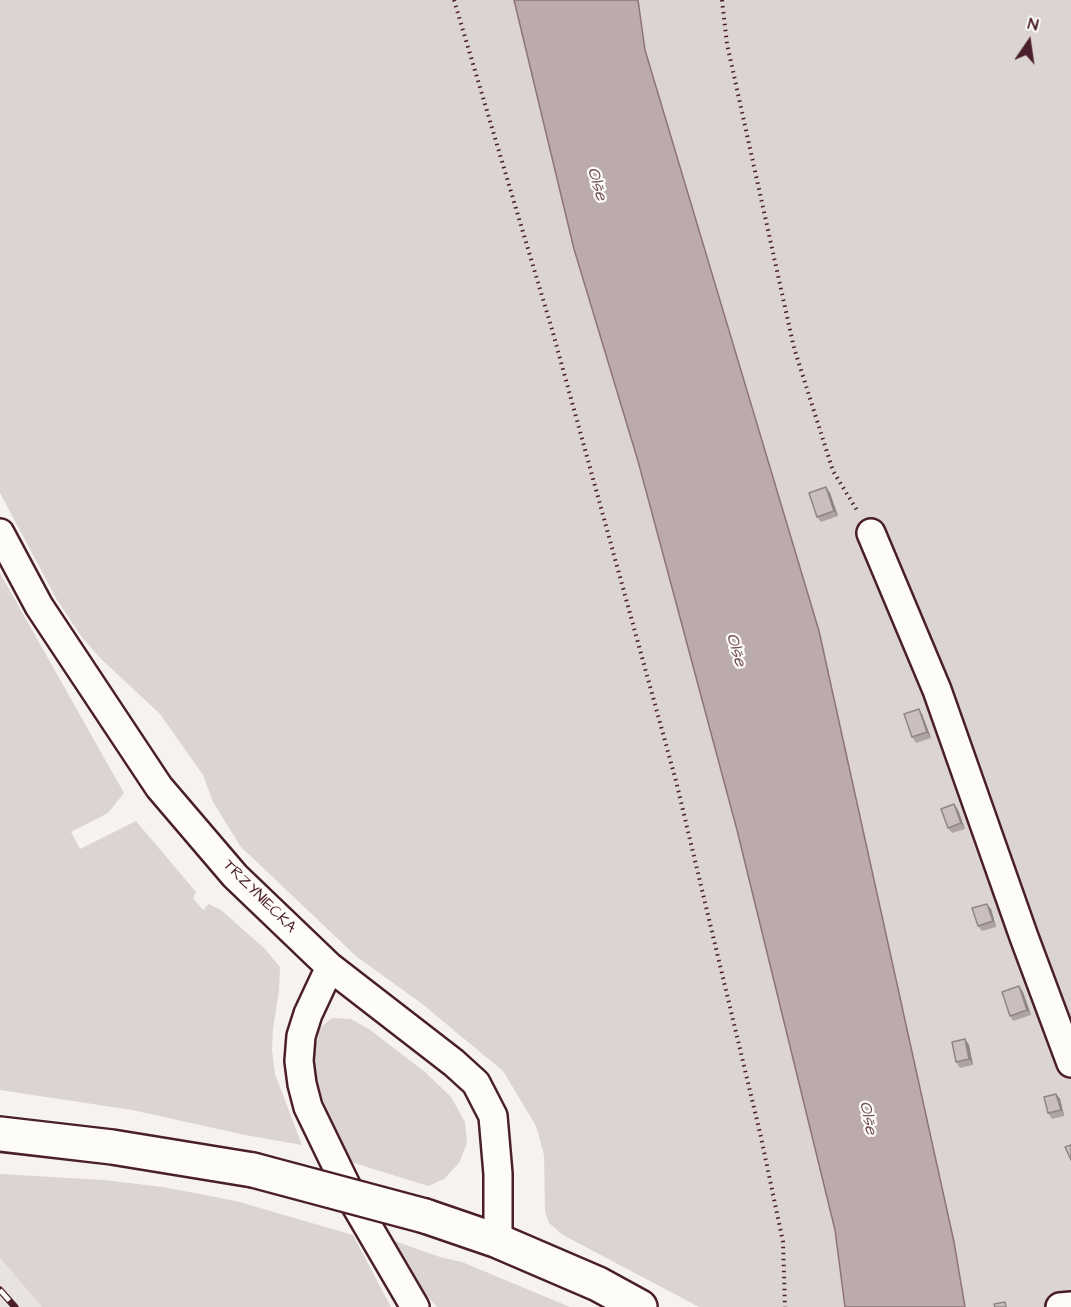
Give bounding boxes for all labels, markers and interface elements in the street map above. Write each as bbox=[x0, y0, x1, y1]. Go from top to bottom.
north arrow bbox=[999, 12, 1059, 72]
text: N bbox=[1026, 13, 1040, 36]
water label: Olše bbox=[581, 165, 611, 203]
water label: Olše bbox=[720, 631, 750, 669]
street label: TRZYNIECKA bbox=[218, 856, 300, 938]
water label: Olše bbox=[853, 1099, 881, 1137]

